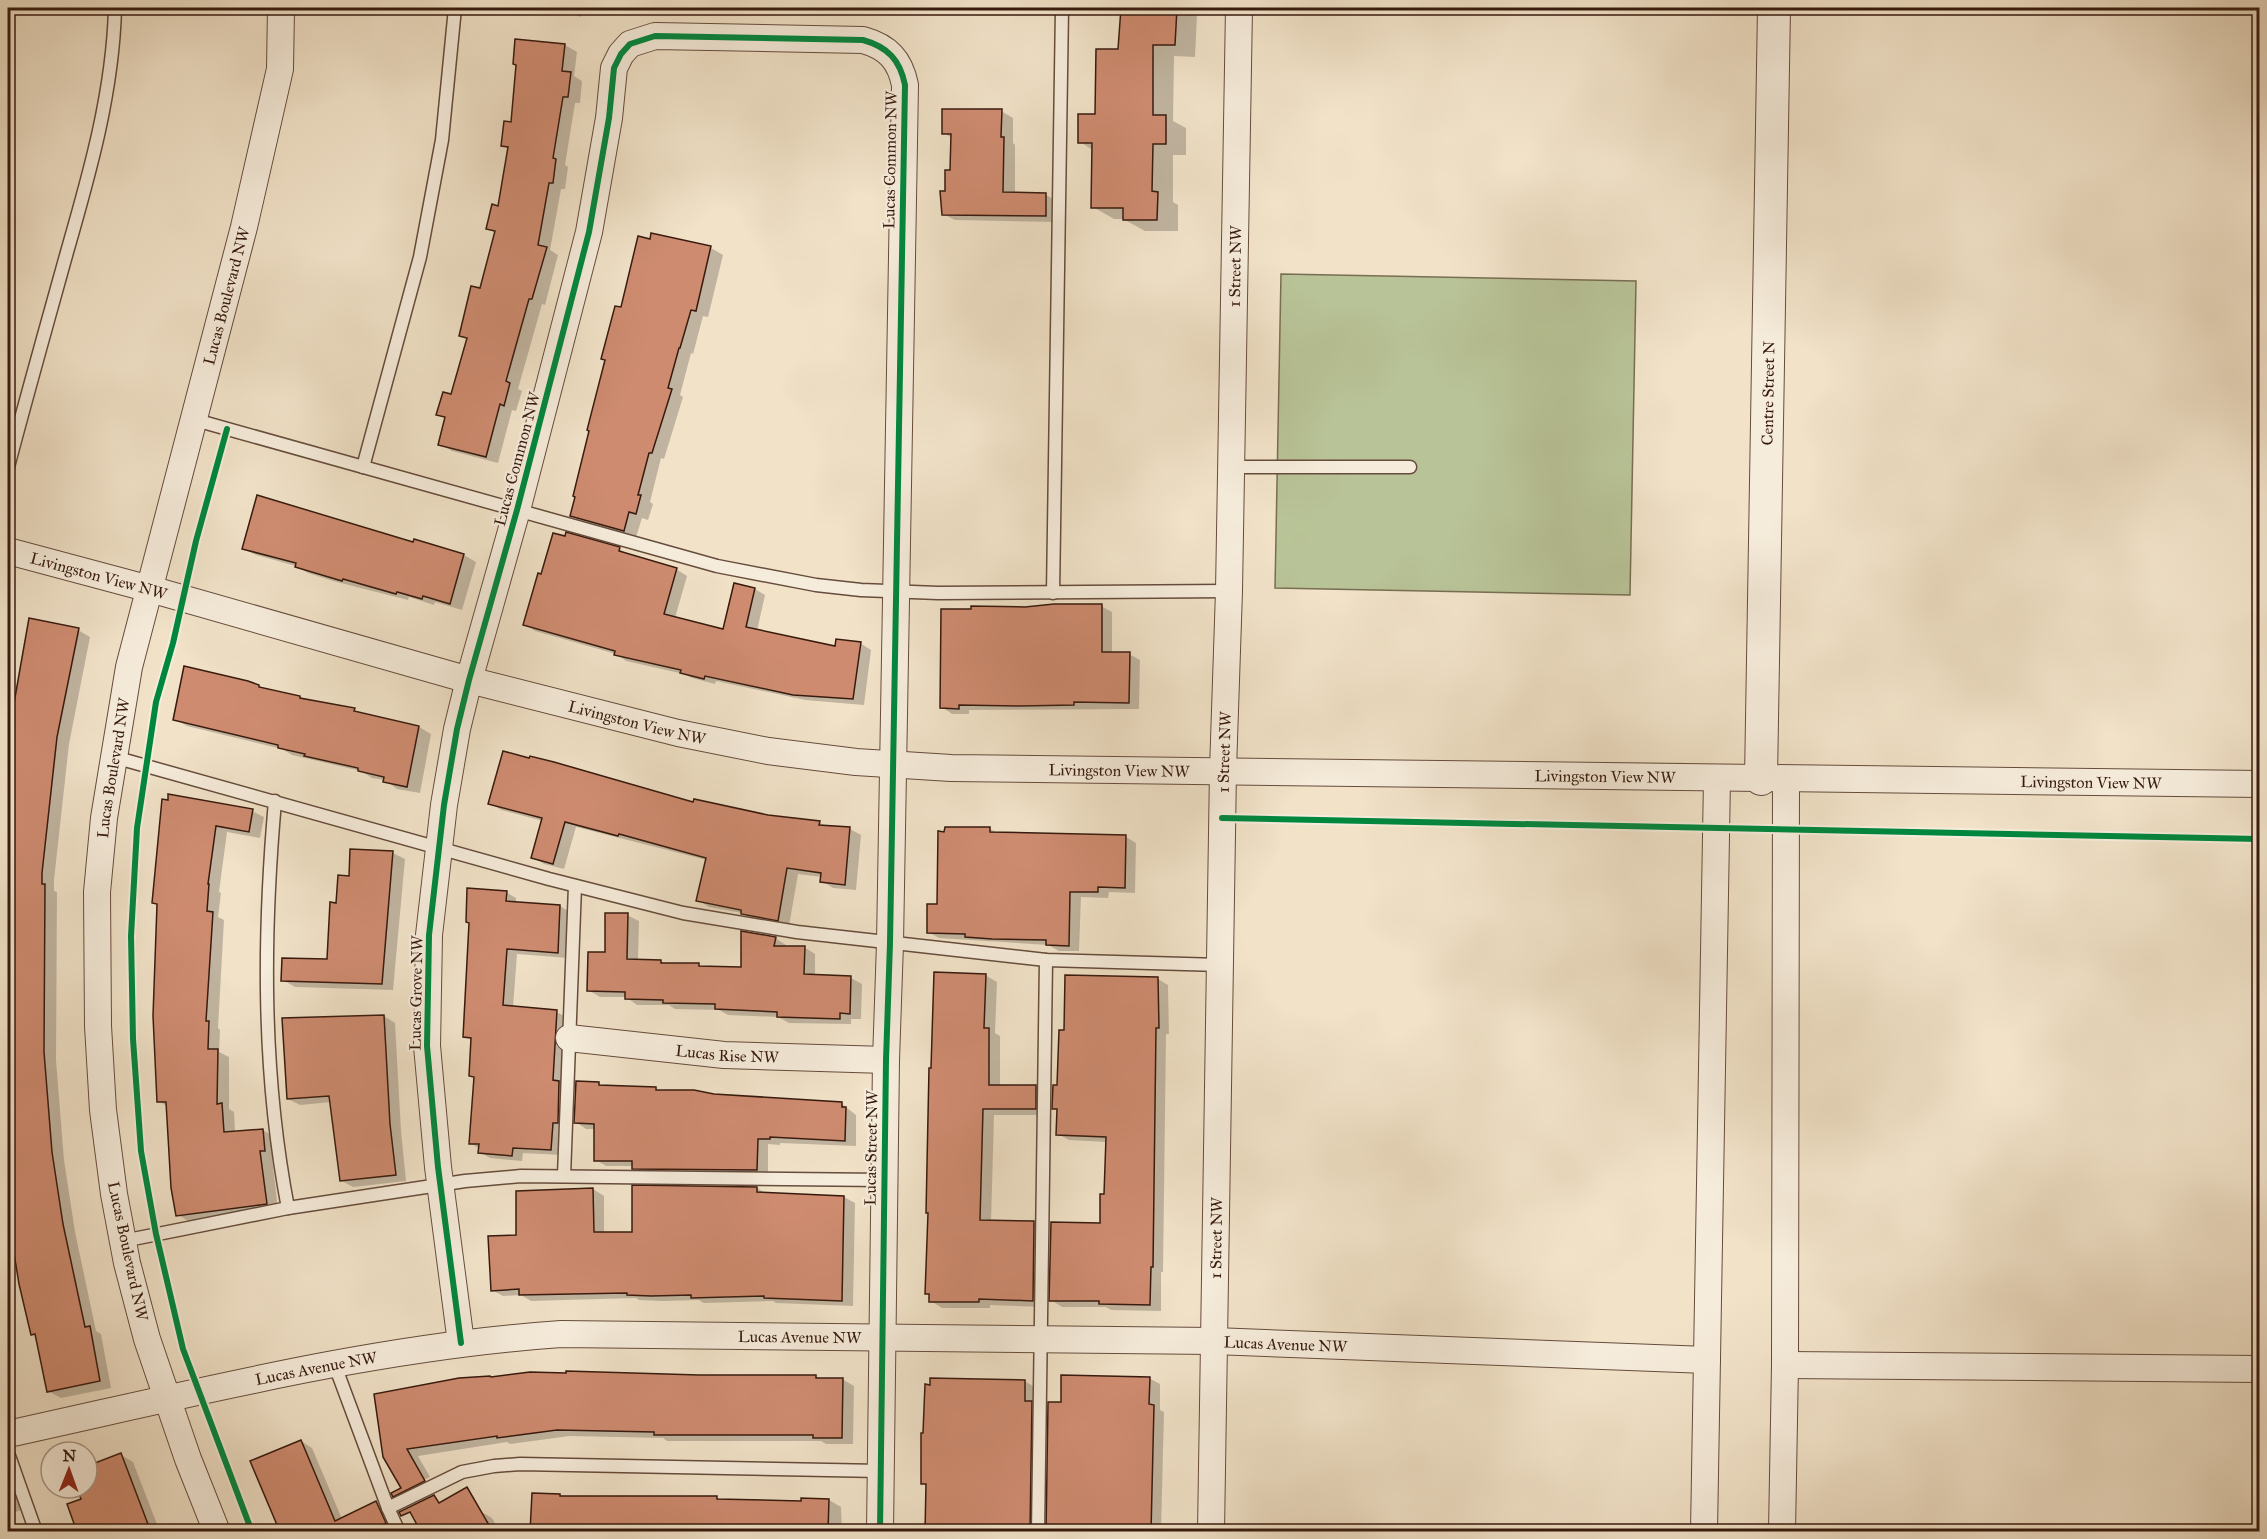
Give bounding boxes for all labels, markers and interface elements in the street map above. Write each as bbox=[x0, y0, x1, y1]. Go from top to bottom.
street label: Lucas Common NW bbox=[879, 90, 901, 229]
street label: Lucas Boulevard NW bbox=[199, 224, 253, 367]
street label: 1 Street NW bbox=[1224, 224, 1245, 307]
street label: Centre Street N bbox=[1757, 340, 1778, 446]
street label: Lucas Common NW bbox=[490, 389, 544, 528]
street label: Livingston View NW bbox=[28, 548, 170, 603]
street label: Lucas Boulevard NW bbox=[93, 696, 133, 839]
street label: Livingston View NW bbox=[566, 696, 708, 748]
street label: 1 Street NW bbox=[1213, 710, 1234, 793]
street label: Livingston View NW bbox=[1048, 760, 1190, 780]
street label: Livingston View NW bbox=[1534, 766, 1676, 786]
street label: Livingston View NW bbox=[2020, 772, 2162, 792]
street label: Lucas Grove NW bbox=[405, 934, 427, 1051]
street label: Lucas Rise NW bbox=[675, 1040, 780, 1066]
street label: Lucas Street NW bbox=[860, 1089, 882, 1206]
street label: Lucas Boulevard NW bbox=[104, 1180, 152, 1323]
street label: 1 Street NW bbox=[1205, 1196, 1226, 1279]
street label: Lucas Avenue NW bbox=[738, 1326, 862, 1347]
street label: Lucas Avenue NW bbox=[1223, 1332, 1348, 1356]
street label: Lucas Avenue NW bbox=[253, 1347, 379, 1389]
north arrow bbox=[39, 1440, 99, 1500]
text: N bbox=[62, 1446, 77, 1465]

